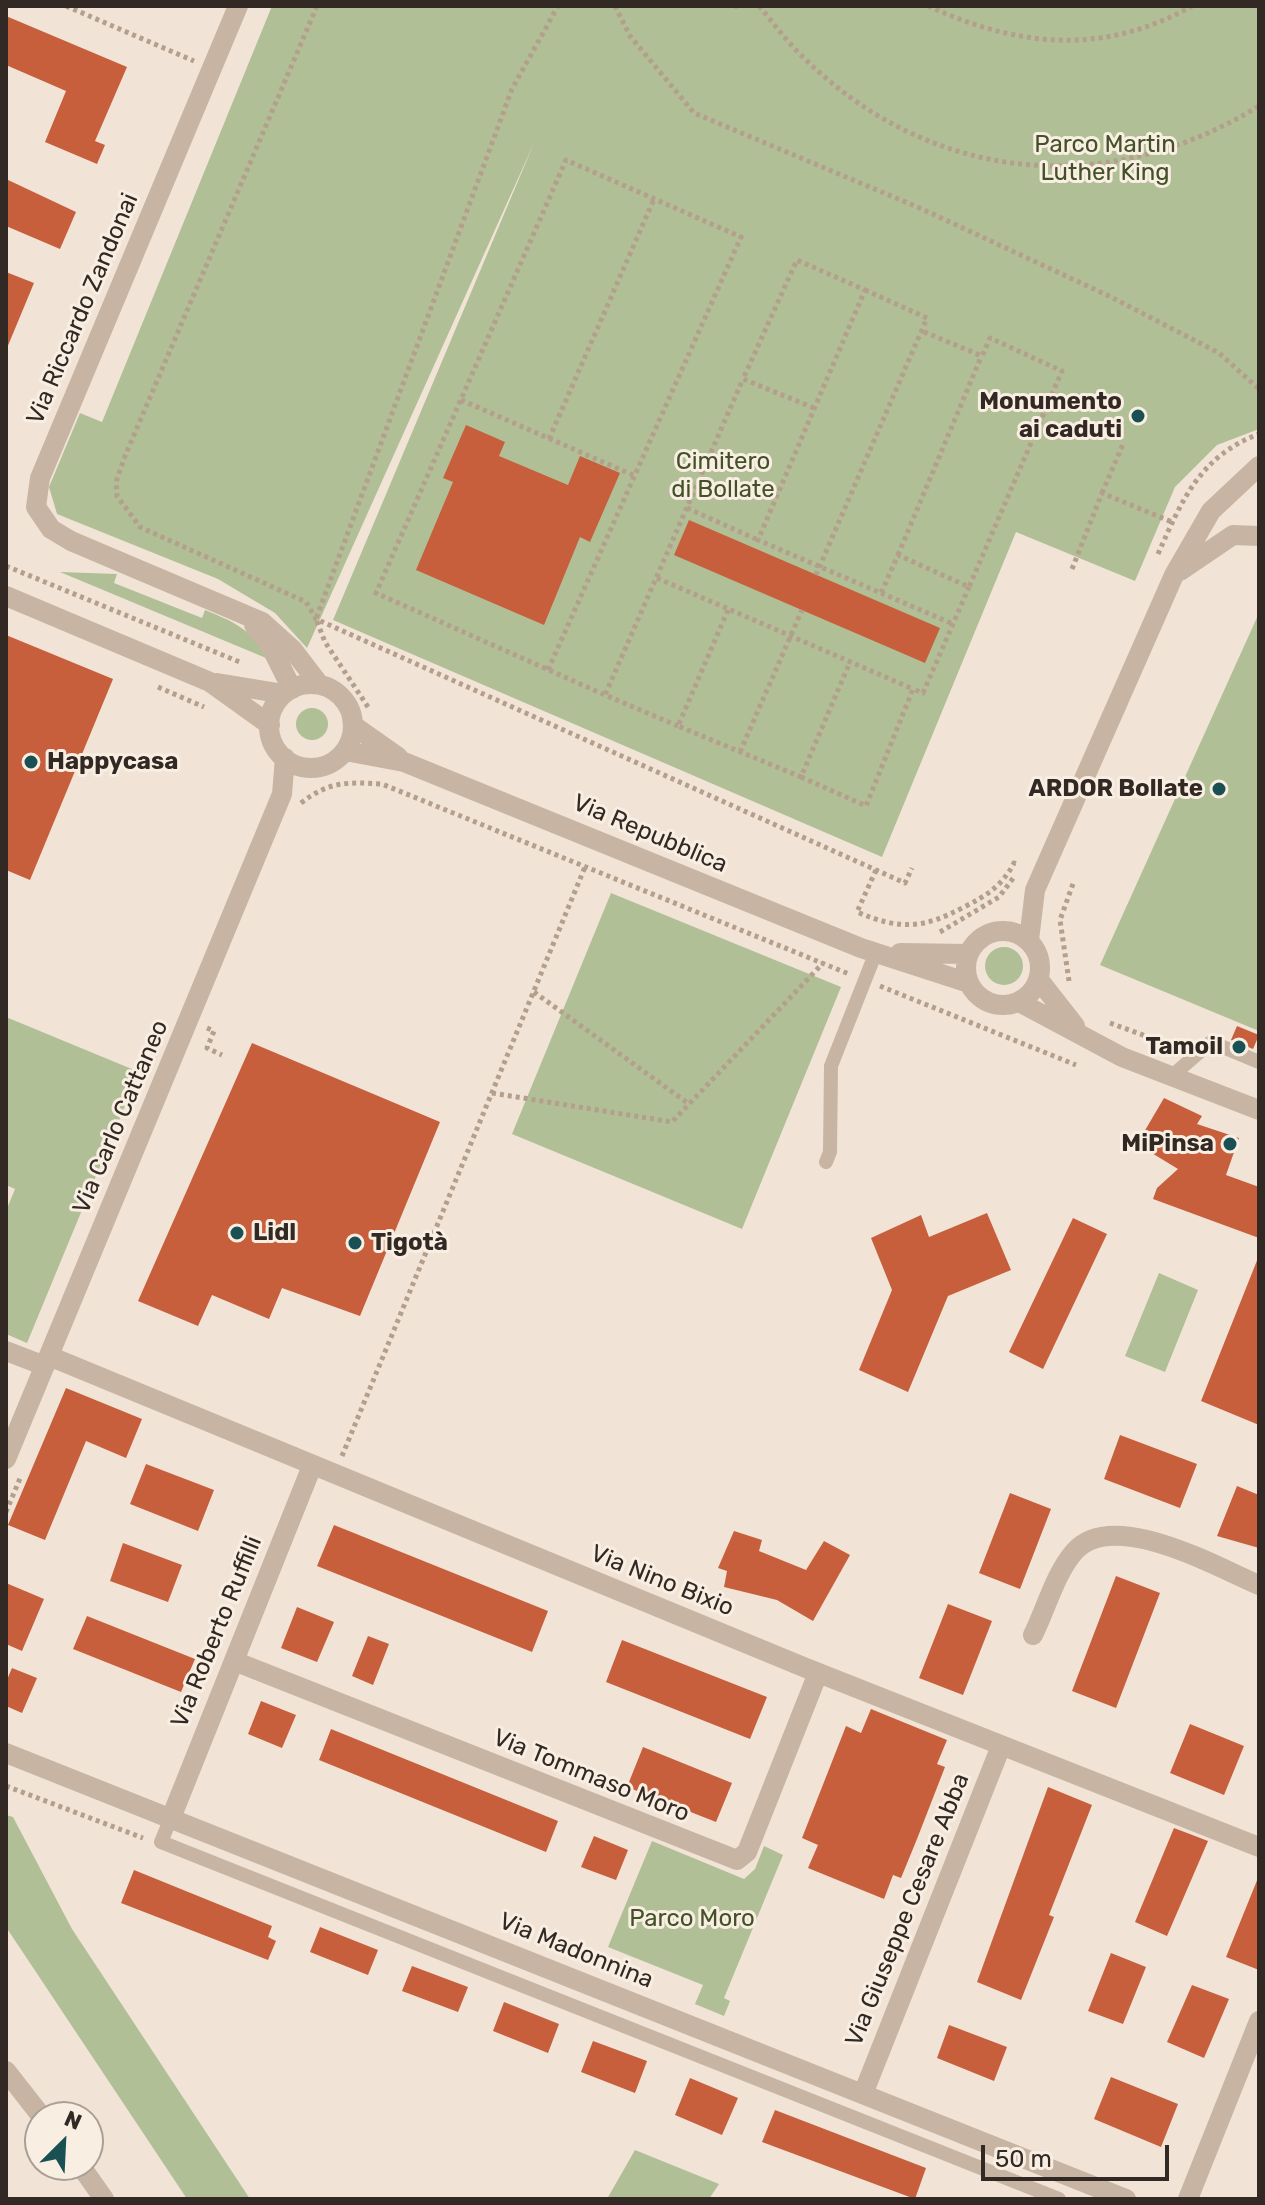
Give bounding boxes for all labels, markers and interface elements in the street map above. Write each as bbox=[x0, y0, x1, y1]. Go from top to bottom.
park label: Parco Martin Luther King bbox=[1034, 131, 1176, 187]
street label: Via Riccardo Zandonai bbox=[21, 189, 145, 429]
place label: Monumento ai caduti bbox=[979, 388, 1122, 444]
marker: Monumento ai caduti bbox=[1129, 407, 1147, 425]
park label: Cimitero di Bollate bbox=[671, 448, 775, 504]
place label: Happycasa bbox=[47, 748, 178, 776]
marker: Happycasa bbox=[22, 753, 40, 771]
place label: ARDOR Bollate bbox=[1028, 775, 1203, 803]
marker: ARDOR Bollate bbox=[1210, 780, 1228, 798]
street label: Via Repubblica bbox=[568, 789, 732, 879]
street label: Via Carlo Cattaneo bbox=[67, 1016, 175, 1218]
place label: Tamoil bbox=[1145, 1033, 1223, 1061]
marker: Tamoil bbox=[1230, 1038, 1248, 1056]
place label: MiPinsa bbox=[1121, 1130, 1214, 1158]
marker: MiPinsa bbox=[1221, 1135, 1239, 1153]
place label: Lidl bbox=[253, 1219, 296, 1247]
marker: Lidl bbox=[228, 1224, 246, 1242]
place label: Tigotà bbox=[371, 1229, 448, 1257]
marker: Tigotà bbox=[346, 1234, 364, 1252]
street label: Via Roberto Ruffilli bbox=[165, 1532, 269, 1732]
street label: Via Nino Bixio bbox=[586, 1539, 738, 1623]
street label: Via Tommaso Moro bbox=[489, 1723, 693, 1829]
street label: Via Giuseppe Cesare Abba bbox=[840, 1769, 976, 2051]
park label: Parco Moro bbox=[629, 1905, 755, 1933]
street label: Via Madonnina bbox=[495, 1907, 657, 1995]
north arrow bbox=[24, 2101, 104, 2181]
text: N bbox=[60, 2105, 86, 2136]
scale bar bbox=[985, 2129, 1173, 2179]
text: 50 m bbox=[995, 2145, 1052, 2173]

